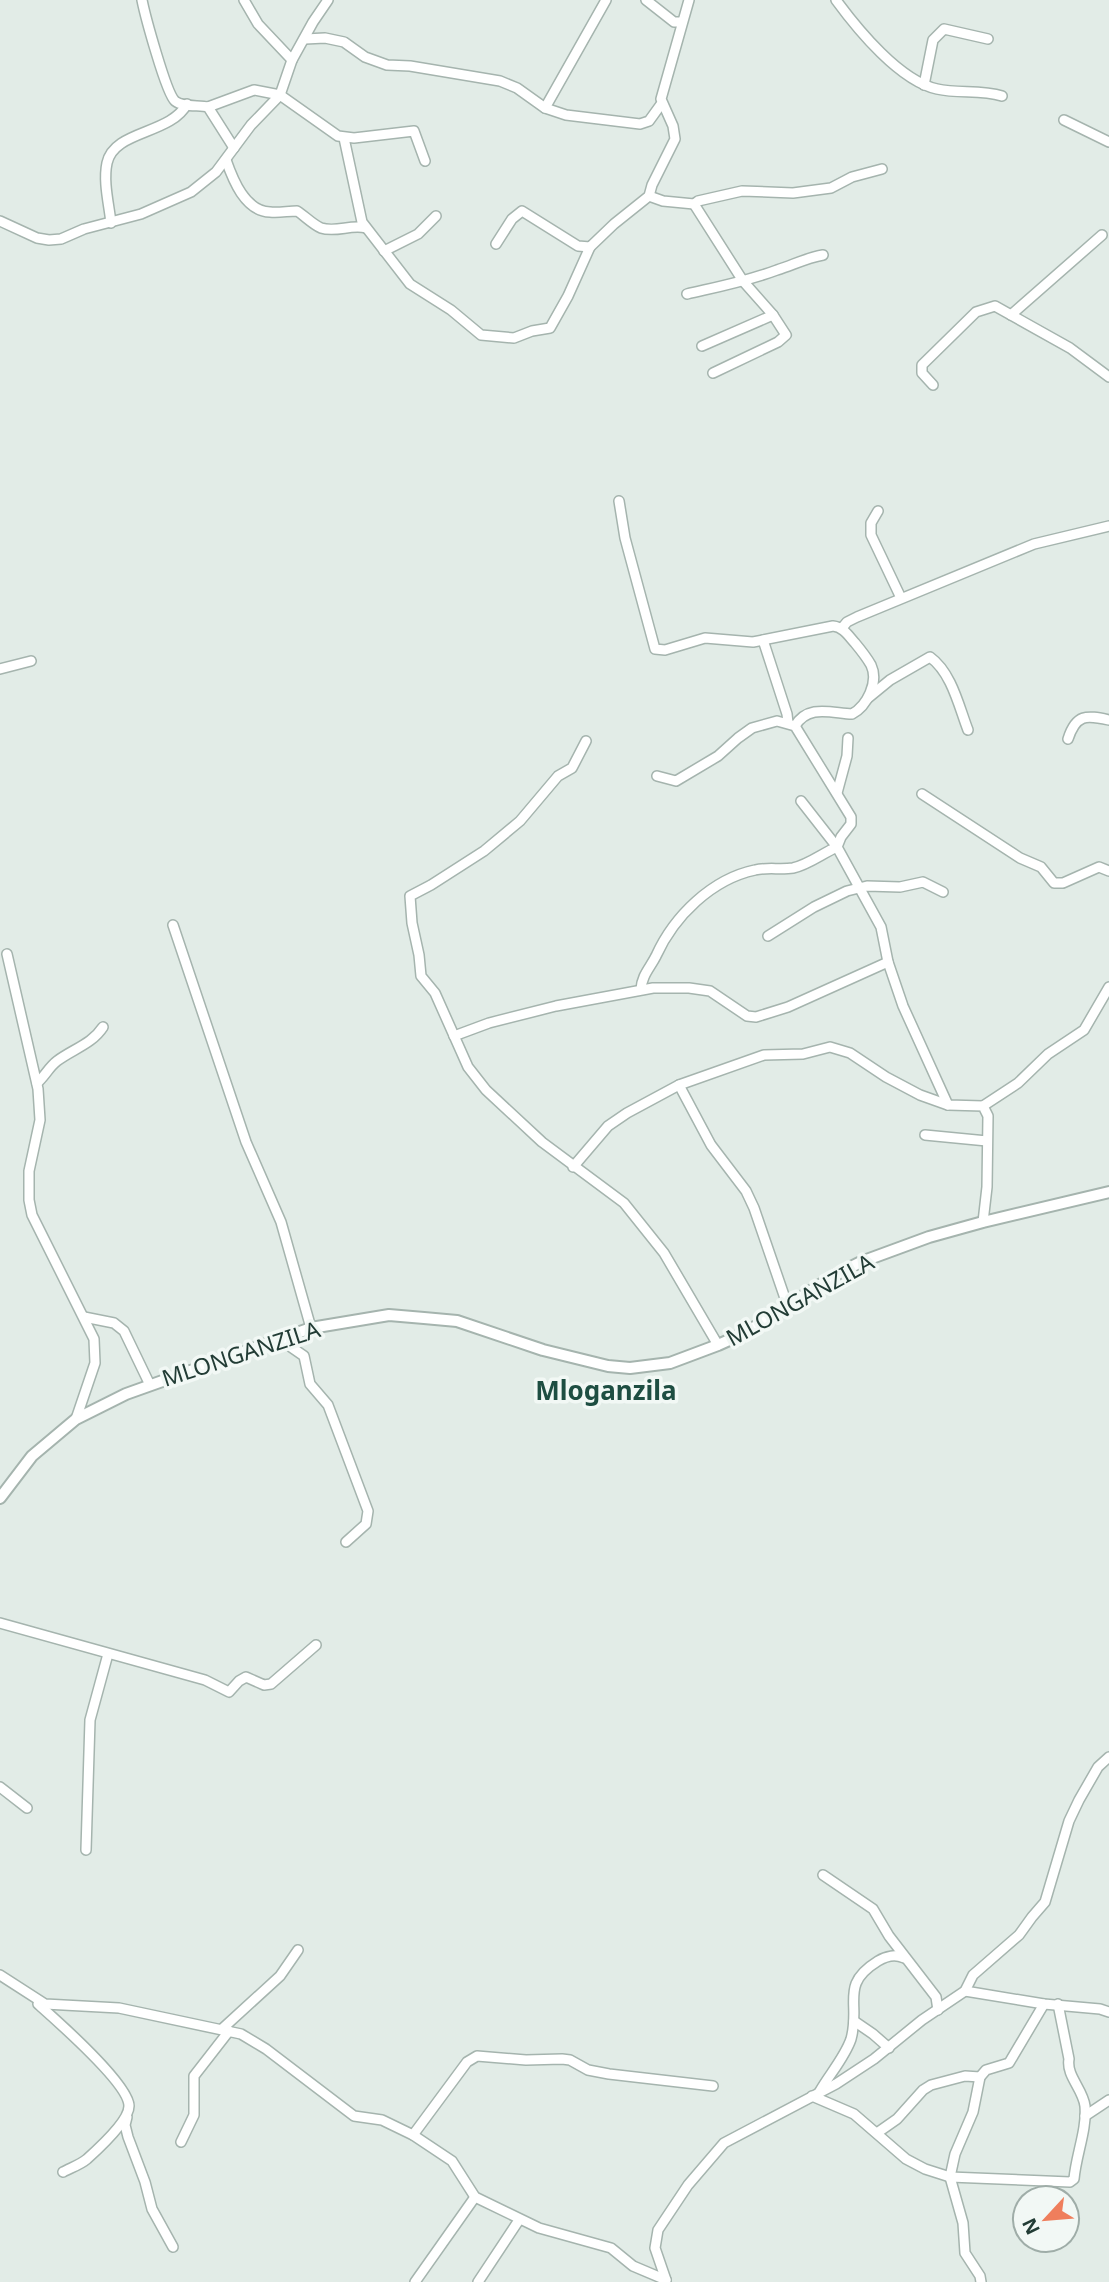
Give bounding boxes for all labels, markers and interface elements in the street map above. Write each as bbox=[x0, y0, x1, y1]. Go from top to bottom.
street label: MLONGANZILA bbox=[720, 1245, 879, 1353]
street label: MLONGANZILA bbox=[158, 1312, 324, 1394]
district label: Mloganzila bbox=[535, 1372, 677, 1408]
north arrow bbox=[1011, 2184, 1081, 2254]
text: N bbox=[1016, 2214, 1046, 2239]

